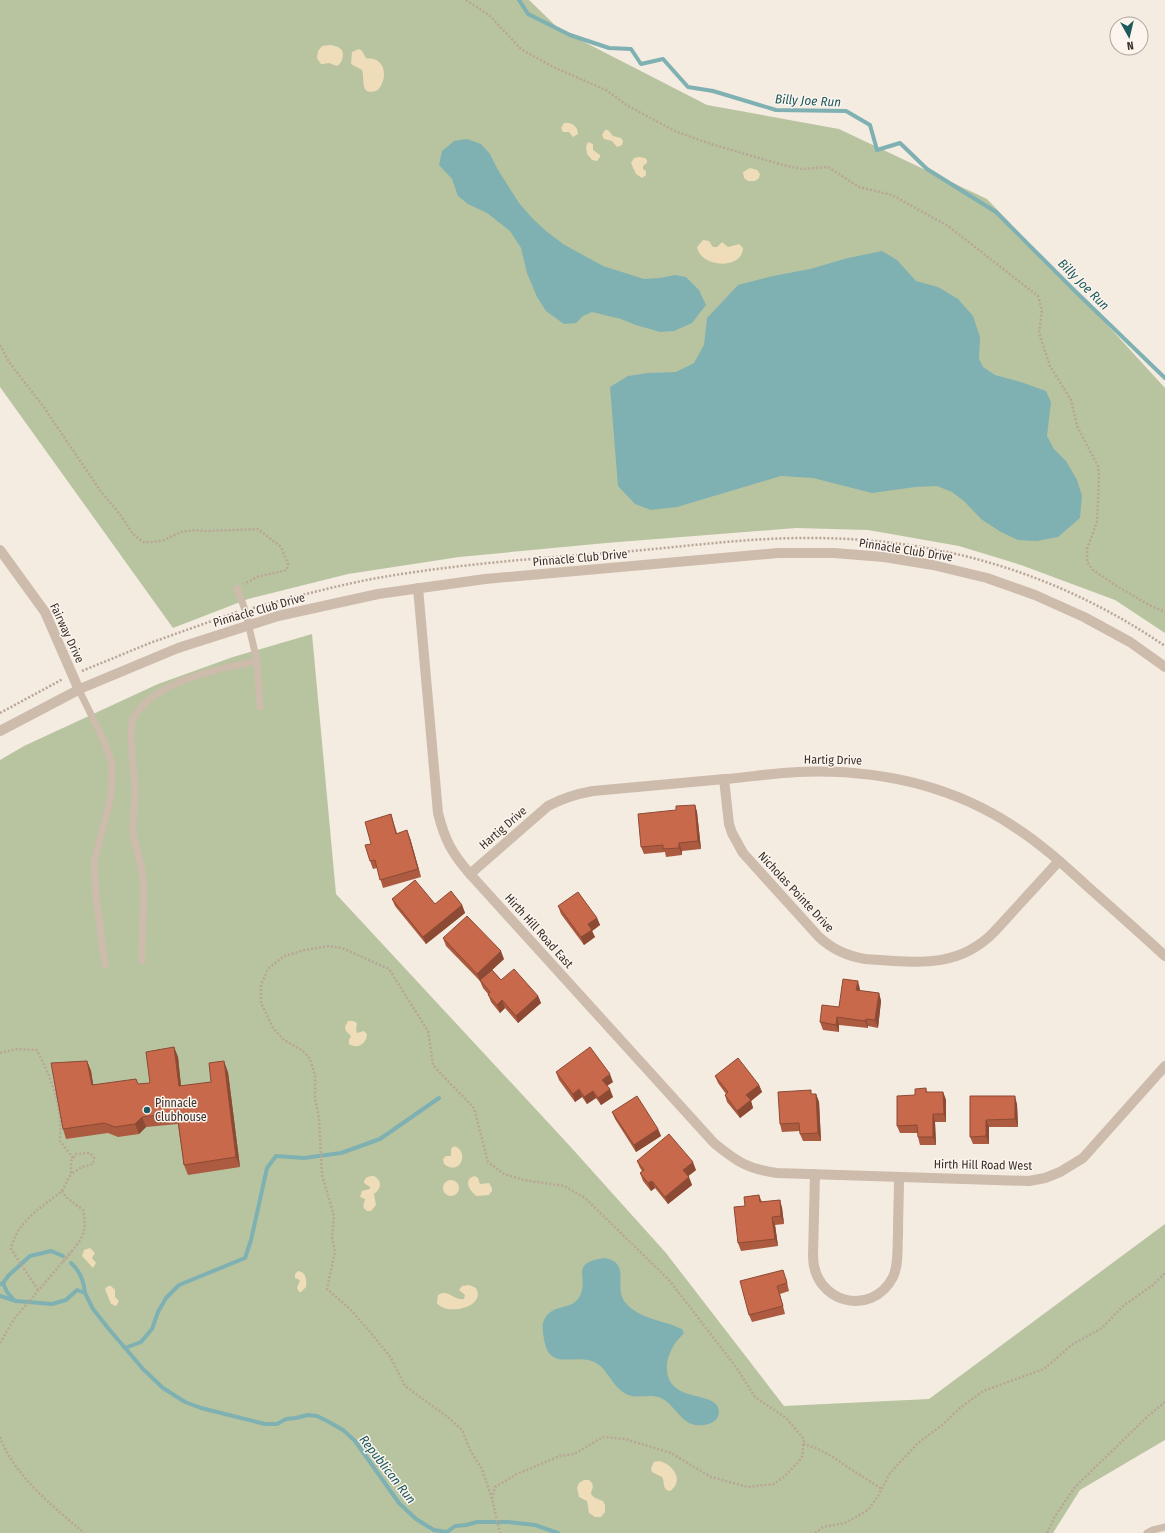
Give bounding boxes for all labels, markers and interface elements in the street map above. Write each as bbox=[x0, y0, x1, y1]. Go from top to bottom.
north arrow bbox=[1109, 16, 1149, 56]
text: N bbox=[1126, 39, 1134, 52]
water label: Billy Joe Run bbox=[775, 91, 842, 110]
water label: Billy Joe Run bbox=[1055, 256, 1112, 313]
street label: Pinnacle Club Drive bbox=[858, 536, 954, 564]
street label: Pinnacle Club Drive bbox=[532, 547, 628, 569]
street label: Pinnacle Club Drive bbox=[211, 590, 307, 630]
street label: Fairway Drive bbox=[47, 601, 87, 665]
street label: Hartig Drive bbox=[804, 752, 862, 768]
street label: Hartig Drive bbox=[476, 804, 530, 852]
street label: Nicholas Pointe Drive bbox=[755, 849, 837, 935]
street label: Hirth Hill Road East bbox=[502, 891, 576, 971]
place label: Pinnacle Clubhouse bbox=[155, 1096, 207, 1124]
marker: Pinnacle Clubhouse bbox=[142, 1105, 152, 1115]
street label: Hirth Hill Road West bbox=[934, 1157, 1032, 1173]
water label: Republican Run bbox=[356, 1432, 419, 1507]

